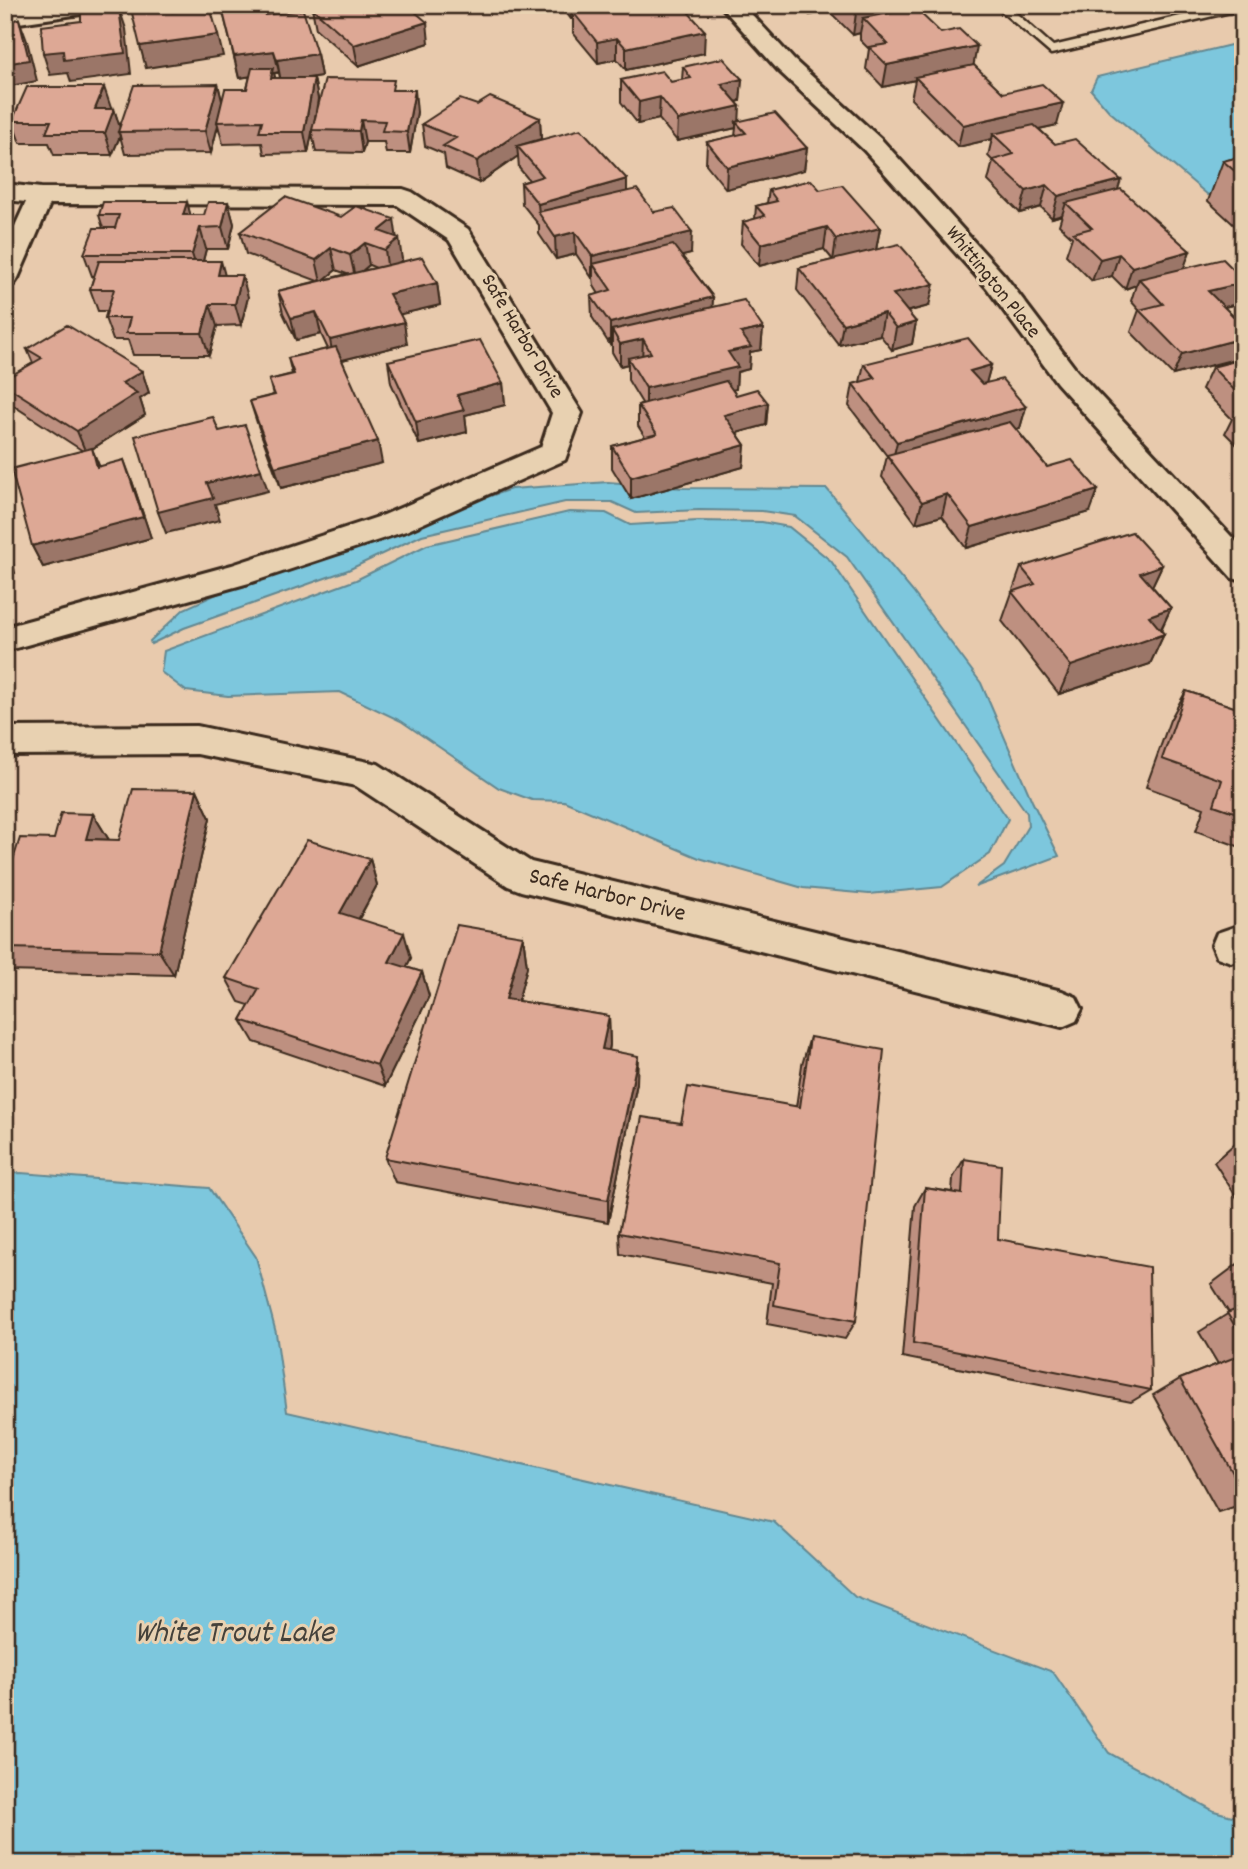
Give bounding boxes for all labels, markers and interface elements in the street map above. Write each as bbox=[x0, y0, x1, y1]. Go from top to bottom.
street label: Whittington Place bbox=[937, 220, 1047, 346]
street label: Safe Harbor Drive bbox=[472, 269, 570, 405]
street label: Safe Harbor Drive bbox=[525, 860, 689, 932]
water label: White Trout Lake bbox=[134, 1612, 336, 1658]

